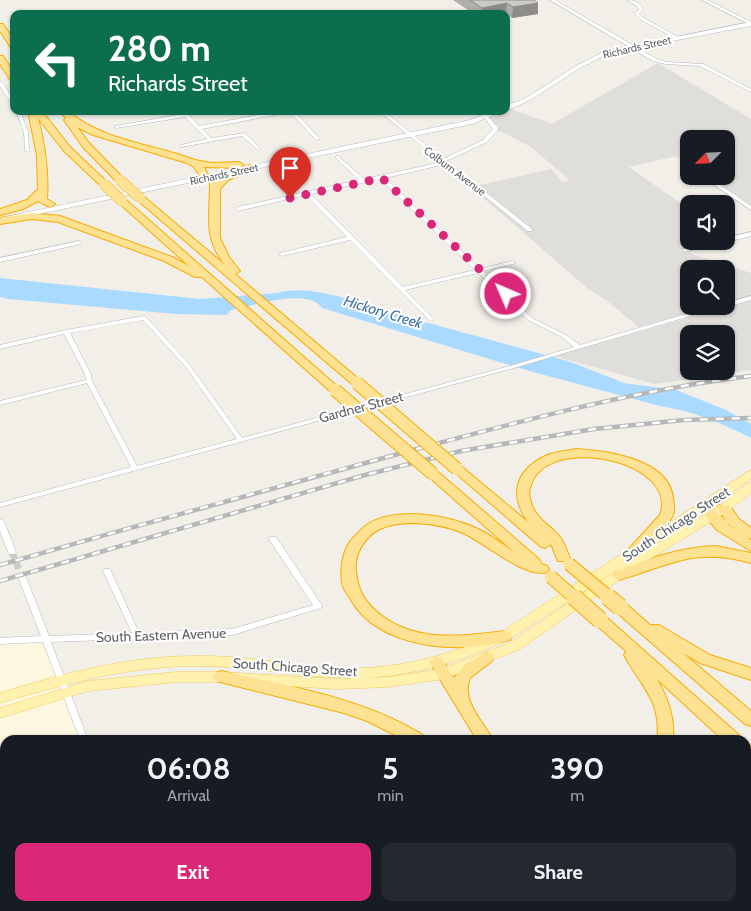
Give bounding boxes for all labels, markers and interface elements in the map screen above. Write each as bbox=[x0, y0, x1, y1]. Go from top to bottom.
text: 280 m bbox=[108, 27, 211, 70]
icon: left bbox=[25, 30, 90, 95]
street label: Richards Street bbox=[601, 32, 673, 62]
text: Richards Street bbox=[108, 70, 248, 97]
north arrow bbox=[680, 130, 735, 185]
map controls bbox=[680, 130, 735, 380]
street label: Colburn Avenue bbox=[421, 143, 489, 199]
pin bbox=[269, 147, 311, 198]
icon: arrive bbox=[276, 154, 304, 182]
street label: Richards Street bbox=[188, 160, 260, 188]
button: sound bbox=[680, 195, 735, 250]
button: search bbox=[680, 260, 735, 315]
position arrow bbox=[479, 267, 531, 319]
water label: Hickory Creek bbox=[342, 292, 425, 333]
button: layers bbox=[680, 325, 735, 380]
street label: Gardner Street bbox=[317, 387, 405, 427]
street label: South Chicago Street bbox=[619, 482, 733, 566]
street label: South Eastern Avenue bbox=[95, 624, 227, 646]
street label: South Chicago Street bbox=[232, 654, 358, 680]
text: 06:08 bbox=[147, 750, 231, 787]
text: 5 bbox=[382, 750, 398, 787]
text: 390 bbox=[550, 750, 604, 787]
text: Arrival bbox=[167, 786, 210, 805]
text: min bbox=[377, 786, 404, 805]
text: m bbox=[570, 786, 584, 805]
button: Exit bbox=[15, 843, 371, 901]
button: Share bbox=[381, 843, 736, 901]

